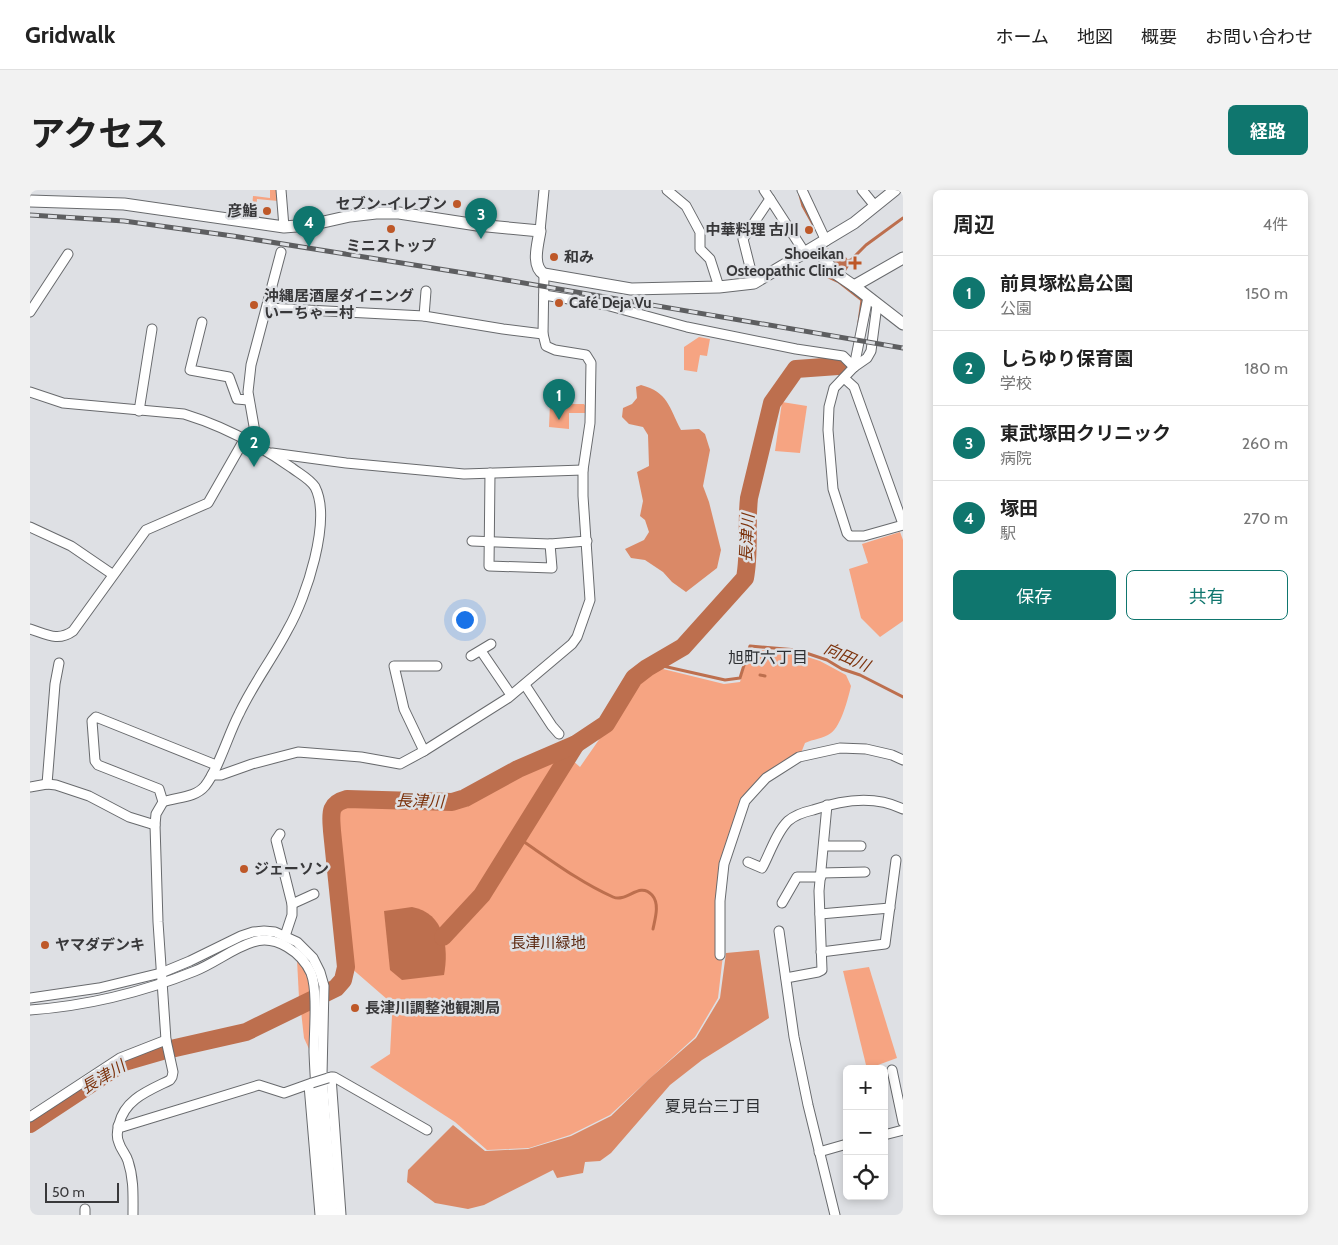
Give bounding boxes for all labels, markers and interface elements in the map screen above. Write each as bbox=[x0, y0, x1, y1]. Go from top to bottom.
text: Gridwalk bbox=[25, 20, 115, 49]
text: ホーム bbox=[996, 26, 1049, 48]
text: 地図 bbox=[1077, 26, 1113, 48]
text: 概要 bbox=[1141, 26, 1177, 48]
text: お問い合わせ bbox=[1205, 26, 1313, 48]
button: 経路 bbox=[1228, 105, 1308, 155]
text: アクセス bbox=[30, 112, 168, 155]
place label: セブン-イレブン bbox=[336, 195, 447, 213]
marker: セブン-イレブン bbox=[451, 198, 463, 210]
pin: 3 bbox=[465, 198, 497, 239]
place label: 彦鮨 bbox=[227, 202, 258, 220]
marker: 彦鮨 bbox=[261, 205, 273, 217]
pin: 4 bbox=[293, 206, 325, 247]
text: 周辺 bbox=[953, 212, 995, 237]
text: 4件 bbox=[1263, 215, 1288, 234]
place label: 中華料理 古川 bbox=[706, 221, 799, 239]
marker: ミニストップ bbox=[385, 223, 397, 235]
marker: 中華料理 古川 bbox=[803, 224, 815, 236]
place label: ミニストップ bbox=[346, 237, 436, 255]
place label: Shoeikan Osteopathic Clinic bbox=[726, 245, 844, 280]
place label: 和み bbox=[564, 248, 594, 266]
marker: 和み bbox=[548, 251, 560, 263]
marker: Shoeikan Osteopathic Clinic bbox=[848, 256, 862, 270]
text: 前貝塚松島公園 bbox=[1000, 272, 1133, 295]
text: 1 bbox=[966, 284, 972, 303]
text: 150 m bbox=[1245, 284, 1288, 303]
place label: 沖縄居酒屋ダイニング いーちゃー村 bbox=[264, 287, 414, 322]
place label: Café Deja Vu bbox=[569, 294, 652, 312]
marker: Café Deja Vu bbox=[553, 297, 565, 309]
marker: 沖縄居酒屋ダイニング いーちゃー村 bbox=[248, 299, 260, 311]
text: 公園 bbox=[1000, 299, 1032, 318]
text: しらゆり保育園 bbox=[1000, 347, 1133, 370]
text: 2 bbox=[965, 359, 973, 378]
text: 180 m bbox=[1244, 359, 1288, 378]
text: 学校 bbox=[1000, 374, 1032, 393]
pin: 1 bbox=[543, 379, 575, 420]
text: 東武塚田クリニック bbox=[1000, 422, 1171, 445]
pin: 2 bbox=[238, 426, 270, 467]
text: 3 bbox=[965, 434, 973, 453]
text: 260 m bbox=[1242, 434, 1288, 453]
text: 病院 bbox=[1000, 449, 1032, 468]
text: 塚田 bbox=[1000, 497, 1038, 520]
text: 4 bbox=[964, 509, 974, 528]
text: 270 m bbox=[1243, 509, 1288, 528]
water label: 長津川 bbox=[736, 512, 758, 562]
text: 駅 bbox=[1000, 524, 1016, 543]
button: 保存 bbox=[953, 570, 1116, 620]
button: 共有 bbox=[1126, 570, 1288, 620]
your location bbox=[452, 607, 478, 633]
water label: 向田川 bbox=[821, 639, 875, 676]
district label: 旭町六丁目 bbox=[728, 648, 808, 667]
water label: 長津川 bbox=[396, 791, 446, 811]
place label: ジェーソン bbox=[254, 860, 329, 878]
marker: ジェーソン bbox=[238, 863, 250, 875]
park label: 長津川緑地 bbox=[510, 934, 586, 952]
place label: ヤマダデンキ bbox=[55, 936, 145, 954]
marker: ヤマダデンキ bbox=[39, 939, 51, 951]
place label: 長津川調整池観測局 bbox=[365, 999, 500, 1017]
marker: 長津川調整池観測局 bbox=[349, 1002, 361, 1014]
water label: 長津川 bbox=[78, 1055, 130, 1098]
map controls bbox=[843, 1065, 888, 1200]
button: + bbox=[843, 1065, 888, 1110]
district label: 夏見台三丁目 bbox=[665, 1097, 761, 1116]
button: − bbox=[843, 1110, 888, 1155]
button: locate bbox=[843, 1155, 888, 1200]
scale bar bbox=[45, 1180, 119, 1203]
text: 50 m bbox=[52, 1183, 85, 1201]

